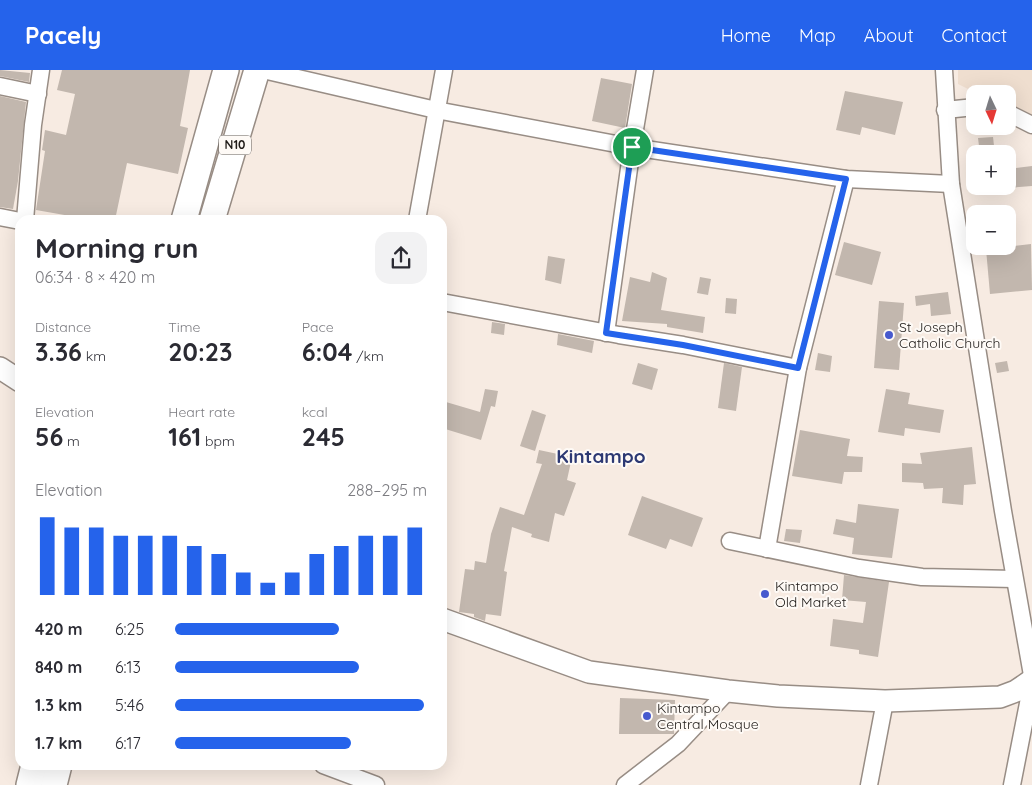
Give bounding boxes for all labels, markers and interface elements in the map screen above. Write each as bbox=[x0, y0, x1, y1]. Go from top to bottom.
text: Pacely bbox=[25, 20, 101, 50]
text: Home bbox=[721, 24, 771, 47]
text: Map bbox=[799, 24, 836, 47]
text: About bbox=[864, 24, 914, 47]
text: Contact bbox=[942, 24, 1007, 47]
north arrow bbox=[966, 85, 1016, 135]
map controls bbox=[966, 85, 1016, 255]
pin bbox=[611, 126, 653, 168]
icon: arrive bbox=[618, 133, 646, 161]
road number: N10 bbox=[219, 136, 251, 154]
button: + bbox=[966, 145, 1016, 195]
button: − bbox=[966, 205, 1016, 255]
text: Morning run bbox=[35, 230, 199, 265]
button: share bbox=[375, 232, 427, 284]
text: 06:34 · 8 × 420 m bbox=[35, 267, 155, 287]
text: Distance bbox=[35, 318, 91, 336]
text: Time bbox=[168, 318, 200, 336]
text: Pace bbox=[302, 318, 334, 336]
place label: St Joseph Catholic Church bbox=[899, 318, 1000, 352]
marker: St Joseph Catholic Church bbox=[883, 329, 895, 341]
text: 3.36 bbox=[35, 336, 82, 367]
text: 20:23 bbox=[168, 336, 232, 367]
text: 6:04 bbox=[302, 336, 352, 367]
text: km bbox=[82, 347, 106, 365]
text: /km bbox=[352, 347, 384, 365]
text: Elevation bbox=[35, 403, 94, 421]
text: Heart rate bbox=[168, 403, 235, 421]
text: kcal bbox=[302, 403, 328, 421]
text: 56 bbox=[35, 421, 63, 452]
text: 161 bbox=[168, 421, 201, 452]
text: 245 bbox=[302, 421, 345, 452]
text: m bbox=[63, 432, 80, 450]
text: bpm bbox=[201, 432, 235, 450]
district label: Kintampo bbox=[556, 444, 646, 468]
text: Elevation bbox=[35, 480, 102, 500]
text: 288–295 m bbox=[347, 480, 427, 500]
place label: Kintampo Old Market bbox=[775, 577, 847, 611]
marker: Kintampo Old Market bbox=[759, 588, 771, 600]
text: 420 m bbox=[35, 619, 83, 639]
text: 6:25 bbox=[115, 619, 144, 639]
text: 840 m bbox=[35, 657, 82, 677]
text: 6:13 bbox=[115, 657, 141, 677]
text: 1.3 km bbox=[35, 695, 82, 715]
text: 5:46 bbox=[115, 695, 144, 715]
place label: Kintampo Central Mosque bbox=[657, 699, 759, 733]
marker: Kintampo Central Mosque bbox=[641, 710, 653, 722]
text: 1.7 km bbox=[35, 733, 82, 753]
text: 6:17 bbox=[115, 733, 141, 753]

